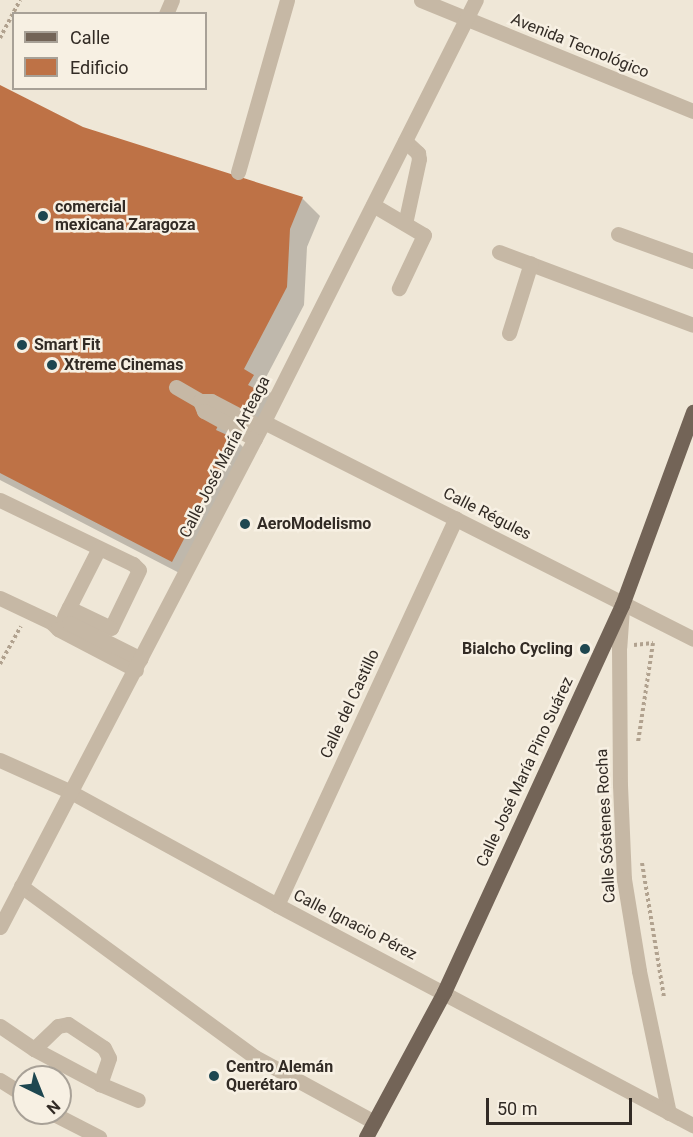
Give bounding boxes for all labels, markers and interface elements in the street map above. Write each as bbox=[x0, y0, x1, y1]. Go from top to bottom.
street label: Avenida Tecnológico bbox=[508, 9, 652, 83]
legend bbox=[12, 12, 207, 90]
text: Calle bbox=[70, 27, 110, 48]
text: Edificio bbox=[70, 57, 129, 78]
place label: comercial mexicana Zaragoza bbox=[55, 197, 195, 235]
marker: comercial mexicana Zaragoza bbox=[36, 209, 50, 223]
place label: Smart Fit bbox=[34, 335, 100, 355]
marker: Smart Fit bbox=[15, 338, 29, 352]
place label: Xtreme Cinemas bbox=[64, 355, 183, 375]
marker: Xtreme Cinemas bbox=[45, 358, 59, 372]
street label: Calle José María Arteaga bbox=[176, 373, 274, 541]
street label: Calle Régules bbox=[440, 484, 534, 544]
place label: AeroModelismo bbox=[257, 514, 371, 534]
marker: AeroModelismo bbox=[238, 517, 252, 531]
place label: Bialcho Cycling bbox=[462, 639, 573, 659]
marker: Bialcho Cycling bbox=[578, 642, 592, 656]
street label: Calle del Castillo bbox=[316, 646, 384, 762]
street label: Calle José María Pino Suárez bbox=[472, 674, 578, 870]
street label: Calle Sóstenes Rocha bbox=[592, 748, 620, 904]
street label: Calle Ignacio Pérez bbox=[290, 886, 420, 964]
place label: Centro Alemán Querétaro bbox=[226, 1057, 333, 1095]
north arrow bbox=[12, 1065, 72, 1125]
marker: Centro Alemán Querétaro bbox=[207, 1069, 221, 1083]
scale bar bbox=[489, 1086, 634, 1124]
text: N bbox=[43, 1096, 64, 1118]
text: 50 m bbox=[497, 1098, 537, 1119]

